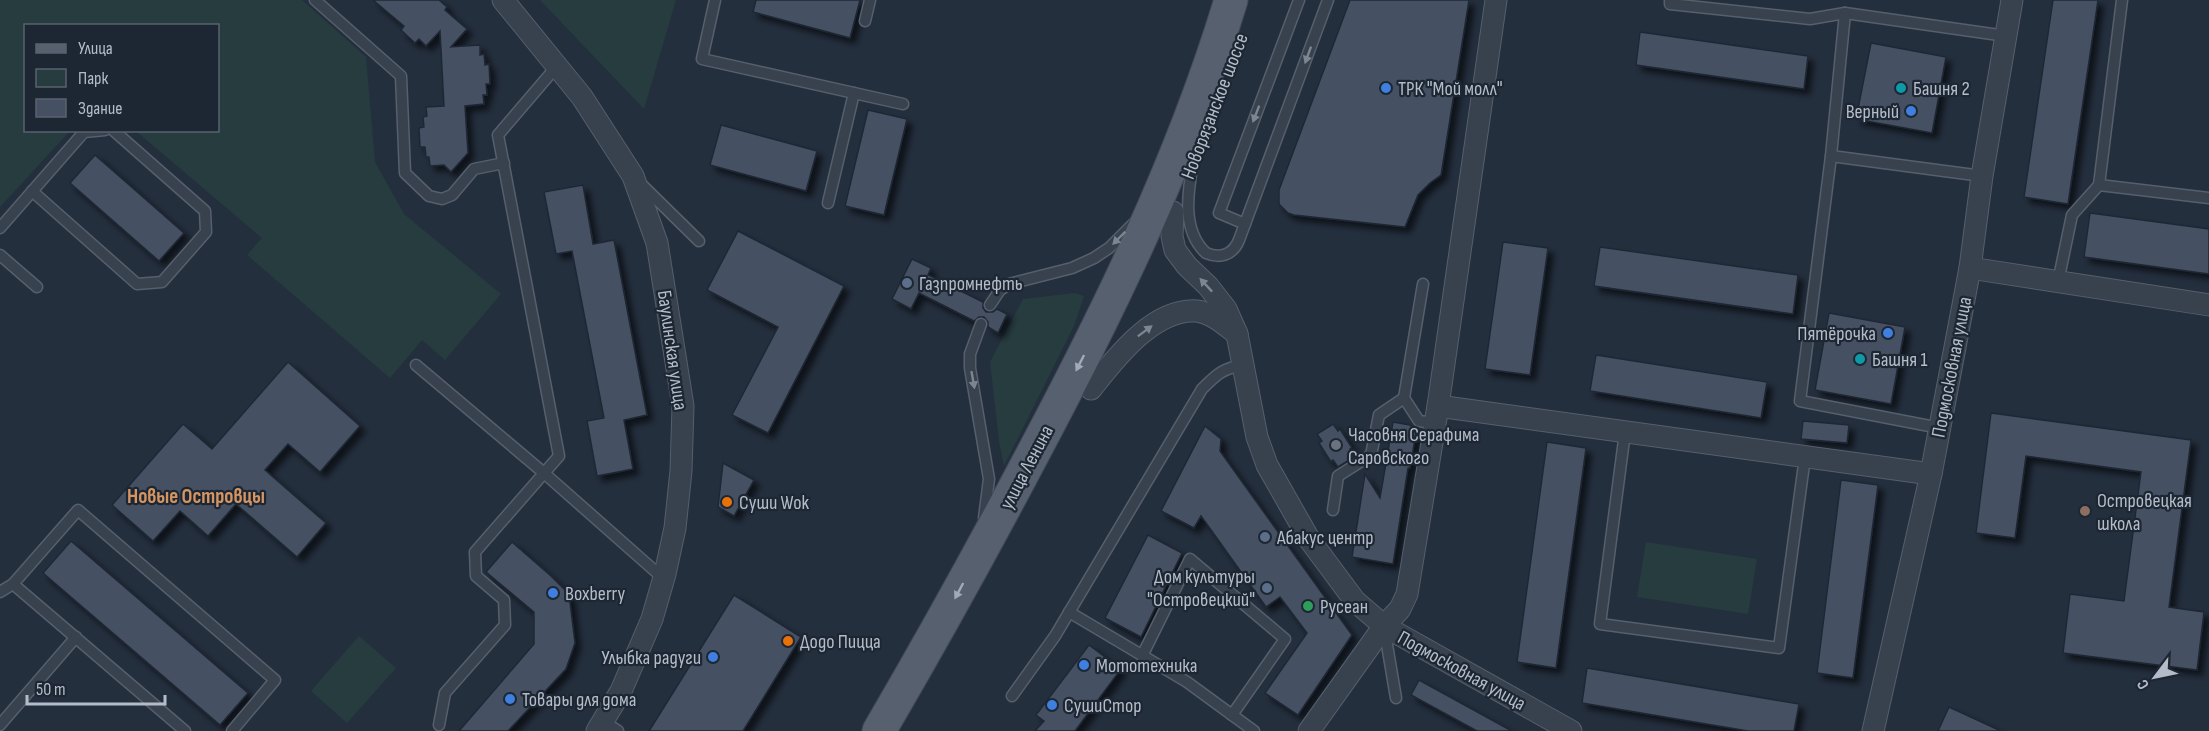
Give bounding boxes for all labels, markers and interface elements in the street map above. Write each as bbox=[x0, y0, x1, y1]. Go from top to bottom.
legend bbox=[24, 24, 219, 132]
street label: Новорязанское шоссе bbox=[1176, 30, 1254, 183]
text: Улица bbox=[78, 38, 113, 59]
one-way arrow bbox=[1302, 46, 1312, 64]
text: Парк bbox=[78, 68, 109, 89]
place label: ТРК "Мой молл" bbox=[1398, 77, 1503, 101]
place label: Башня 2 bbox=[1913, 77, 1970, 101]
marker: ТРК "Мой молл" bbox=[1379, 81, 1393, 95]
marker: Башня 2 bbox=[1894, 81, 1908, 95]
text: Здание bbox=[78, 98, 123, 119]
place label: Верный bbox=[1846, 100, 1899, 124]
marker: Верный bbox=[1904, 104, 1918, 118]
one-way arrow bbox=[1251, 105, 1260, 123]
one-way arrow bbox=[1112, 231, 1126, 245]
place label: Газпромнефть bbox=[919, 272, 1023, 296]
marker: Газпромнефть bbox=[900, 276, 914, 290]
one-way arrow bbox=[1200, 278, 1213, 293]
street label: Баулинская улица bbox=[652, 289, 692, 412]
street label: Подмосковная улица bbox=[1927, 295, 1977, 440]
place label: Пятёрочка bbox=[1797, 322, 1876, 346]
one-way arrow bbox=[1137, 325, 1153, 337]
marker: Пятёрочка bbox=[1881, 326, 1895, 340]
place label: Башня 1 bbox=[1872, 348, 1927, 372]
marker: Башня 1 bbox=[1853, 352, 1867, 366]
one-way arrow bbox=[1075, 355, 1085, 372]
one-way arrow bbox=[968, 371, 977, 390]
street label: улица Ленина bbox=[995, 421, 1059, 514]
place label: Часовня Серафима Саровского bbox=[1348, 423, 1479, 470]
marker: Часовня Серафима Саровского bbox=[1329, 438, 1343, 452]
district label: Новые Островцы bbox=[127, 484, 265, 509]
place label: Островецкая школа bbox=[2097, 489, 2192, 536]
place label: Суши Wok bbox=[739, 491, 810, 515]
marker: Суши Wok bbox=[720, 495, 734, 509]
marker: Островецкая школа bbox=[2078, 504, 2092, 518]
place label: Абакус центр bbox=[1276, 526, 1374, 550]
marker: Абакус центр bbox=[1258, 530, 1272, 544]
place label: Дом культуры "Островецкий" bbox=[1147, 565, 1255, 612]
marker: Дом культуры "Островецкий" bbox=[1260, 581, 1274, 595]
place label: Boxberry bbox=[565, 582, 626, 606]
one-way arrow bbox=[954, 583, 964, 600]
marker: Boxberry bbox=[546, 586, 560, 600]
place label: Русеан bbox=[1320, 595, 1368, 619]
marker: Русеан bbox=[1301, 599, 1315, 613]
street label: Подмосковная улица bbox=[1393, 626, 1530, 716]
place label: Додо Пицца bbox=[800, 630, 881, 654]
marker: Додо Пицца bbox=[781, 634, 795, 648]
place label: Улыбка радуги bbox=[601, 646, 701, 670]
north arrow bbox=[2125, 647, 2185, 707]
marker: Улыбка радуги bbox=[706, 650, 720, 664]
place label: Мототехника bbox=[1096, 654, 1197, 678]
marker: Мототехника bbox=[1077, 658, 1091, 672]
scale bar bbox=[27, 668, 165, 706]
text: С bbox=[2133, 676, 2154, 693]
text: 50 m bbox=[36, 679, 66, 700]
place label: Товары для дома bbox=[522, 688, 636, 712]
marker: Товары для дома bbox=[503, 692, 517, 706]
place label: СушиСтор bbox=[1064, 694, 1141, 718]
marker: СушиСтор bbox=[1045, 698, 1059, 712]

